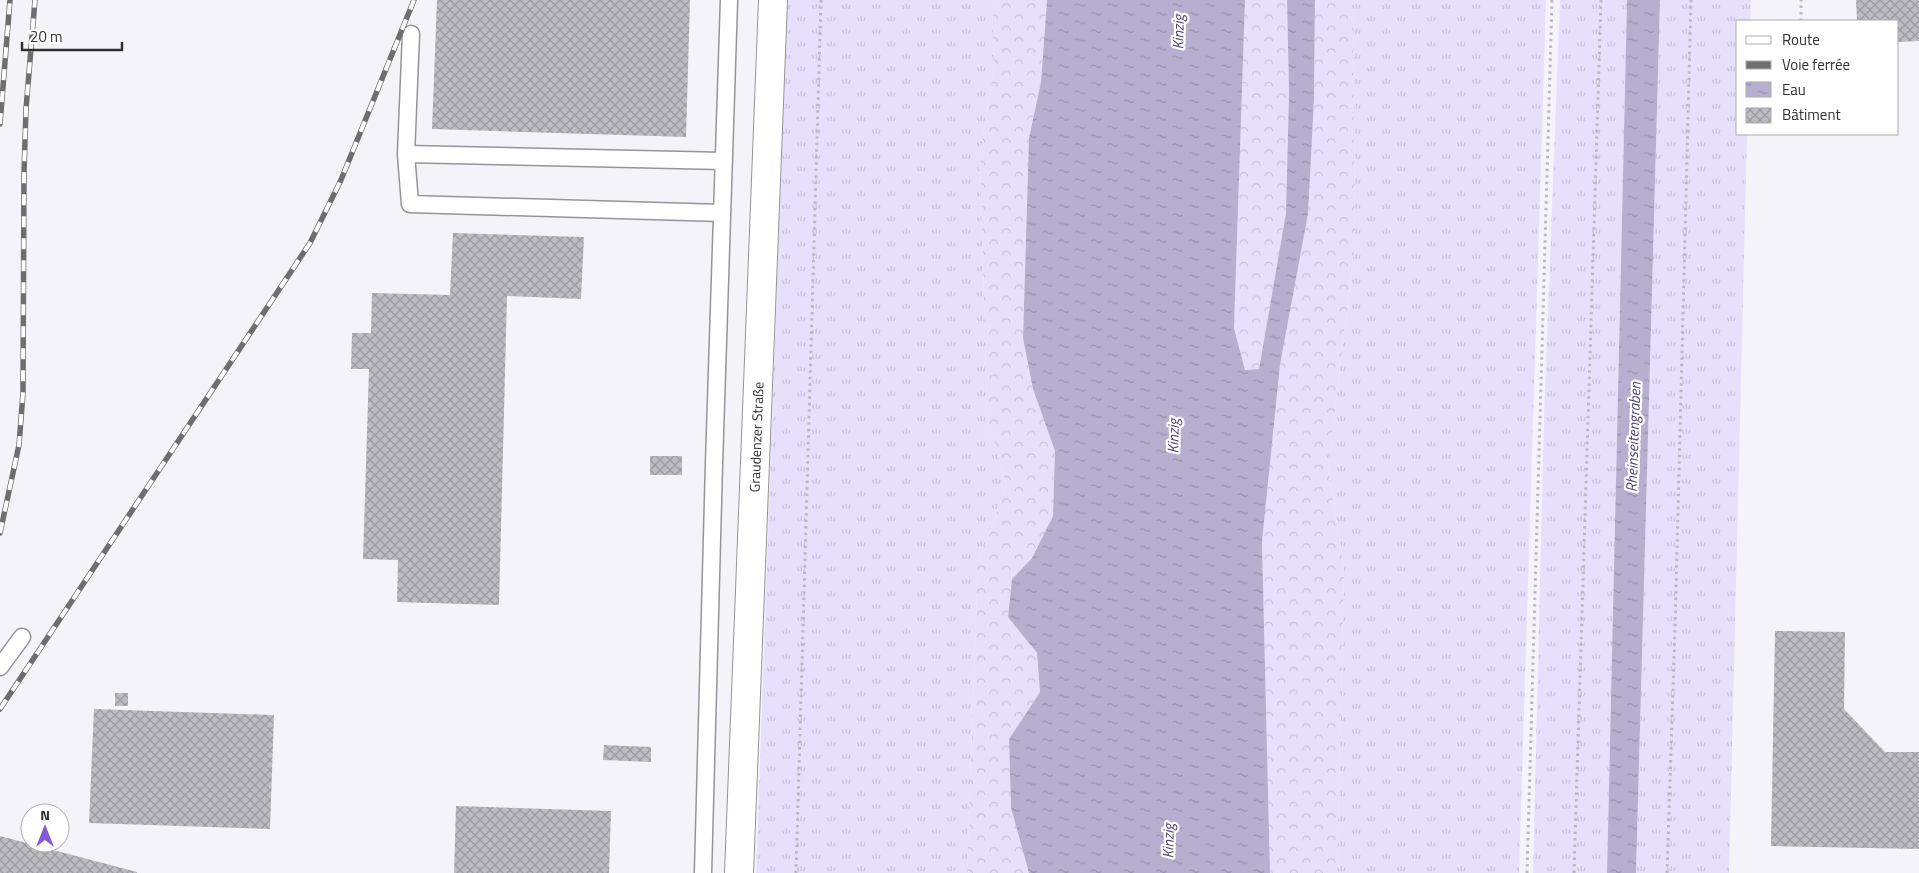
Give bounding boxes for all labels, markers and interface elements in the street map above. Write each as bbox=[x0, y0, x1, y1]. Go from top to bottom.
water label: Kinzig bbox=[1166, 12, 1190, 50]
scale bar bbox=[22, 20, 122, 52]
legend bbox=[1736, 20, 1899, 135]
text: 20 m bbox=[30, 25, 63, 48]
text: Route bbox=[1782, 28, 1820, 51]
text: Voie ferrée bbox=[1782, 53, 1850, 76]
text: Eau bbox=[1782, 78, 1806, 101]
text: Bâtiment bbox=[1782, 103, 1841, 126]
street label: Graudenzer Straße bbox=[744, 381, 768, 493]
water label: Rheinseitengraben bbox=[1620, 381, 1646, 492]
water label: Kinzig bbox=[1161, 416, 1185, 454]
north arrow bbox=[20, 803, 70, 853]
text: N bbox=[40, 804, 50, 825]
water label: Kinzig bbox=[1156, 821, 1180, 859]

